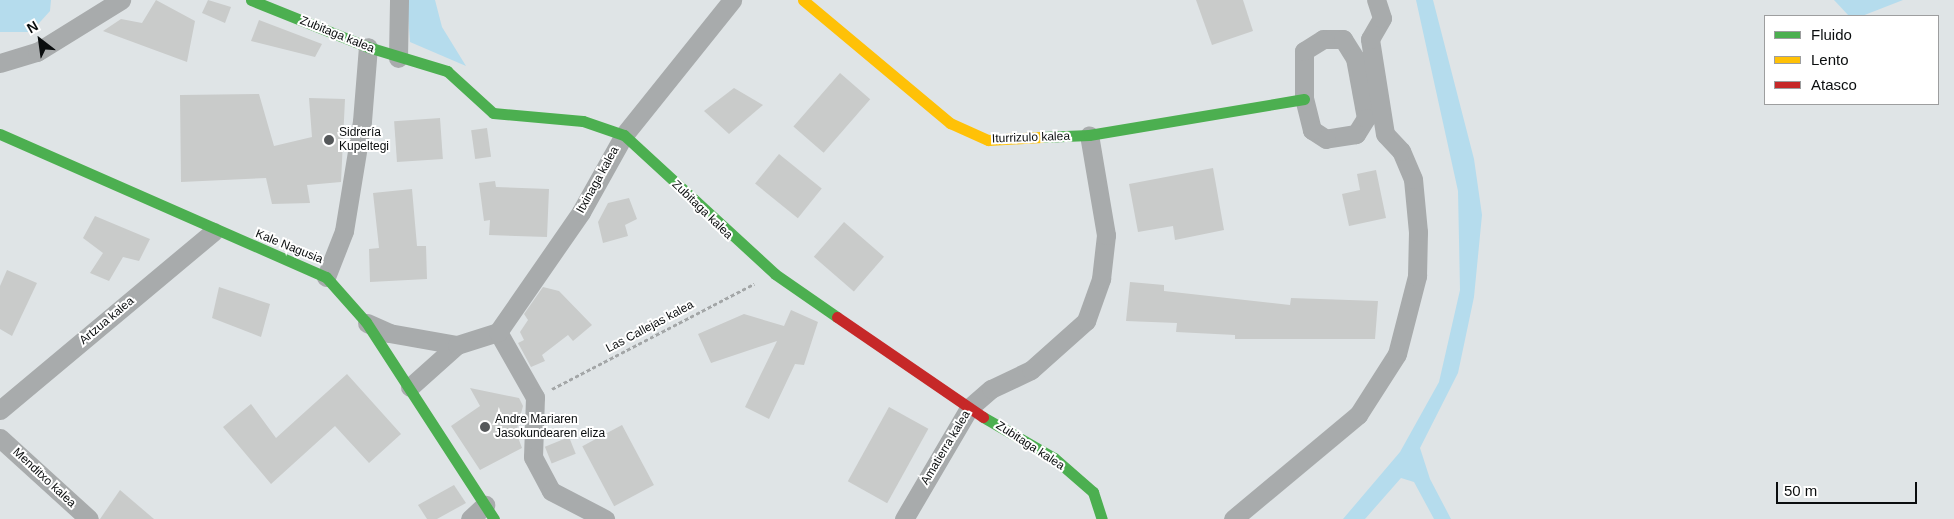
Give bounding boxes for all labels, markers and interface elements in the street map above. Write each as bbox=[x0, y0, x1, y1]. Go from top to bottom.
street label: Zubitaga kalea bbox=[298, 14, 376, 56]
north arrow bbox=[15, 15, 65, 65]
legend bbox=[1764, 15, 1939, 105]
text: N bbox=[24, 18, 41, 36]
text: Fluido bbox=[1811, 26, 1852, 43]
text: Lento bbox=[1811, 51, 1849, 68]
text: Atasco bbox=[1811, 76, 1857, 93]
place label: Sidrería Kupeltegi bbox=[339, 126, 389, 154]
street label: Iturrizulo kalea bbox=[992, 129, 1070, 147]
marker: Sidrería Kupeltegi bbox=[323, 134, 335, 146]
street label: Itxinaga kalea bbox=[574, 144, 622, 216]
street label: Zubitaga kalea bbox=[669, 177, 735, 243]
street label: Kale Nagusia bbox=[253, 227, 325, 267]
street label: Artzua kalea bbox=[77, 294, 137, 348]
street label: Las Callejas kalea bbox=[604, 298, 696, 356]
street label: Amatierra kalea bbox=[918, 408, 974, 488]
place label: Andre Mariaren Jasokundearen eliza bbox=[495, 413, 605, 441]
street label: Zubitaga kalea bbox=[993, 419, 1067, 473]
marker: Andre Mariaren Jasokundearen eliza bbox=[479, 421, 491, 433]
street label: Menditxo kalea bbox=[10, 445, 78, 511]
scale bar bbox=[1779, 472, 1920, 504]
text: 50 m bbox=[1784, 482, 1817, 499]

